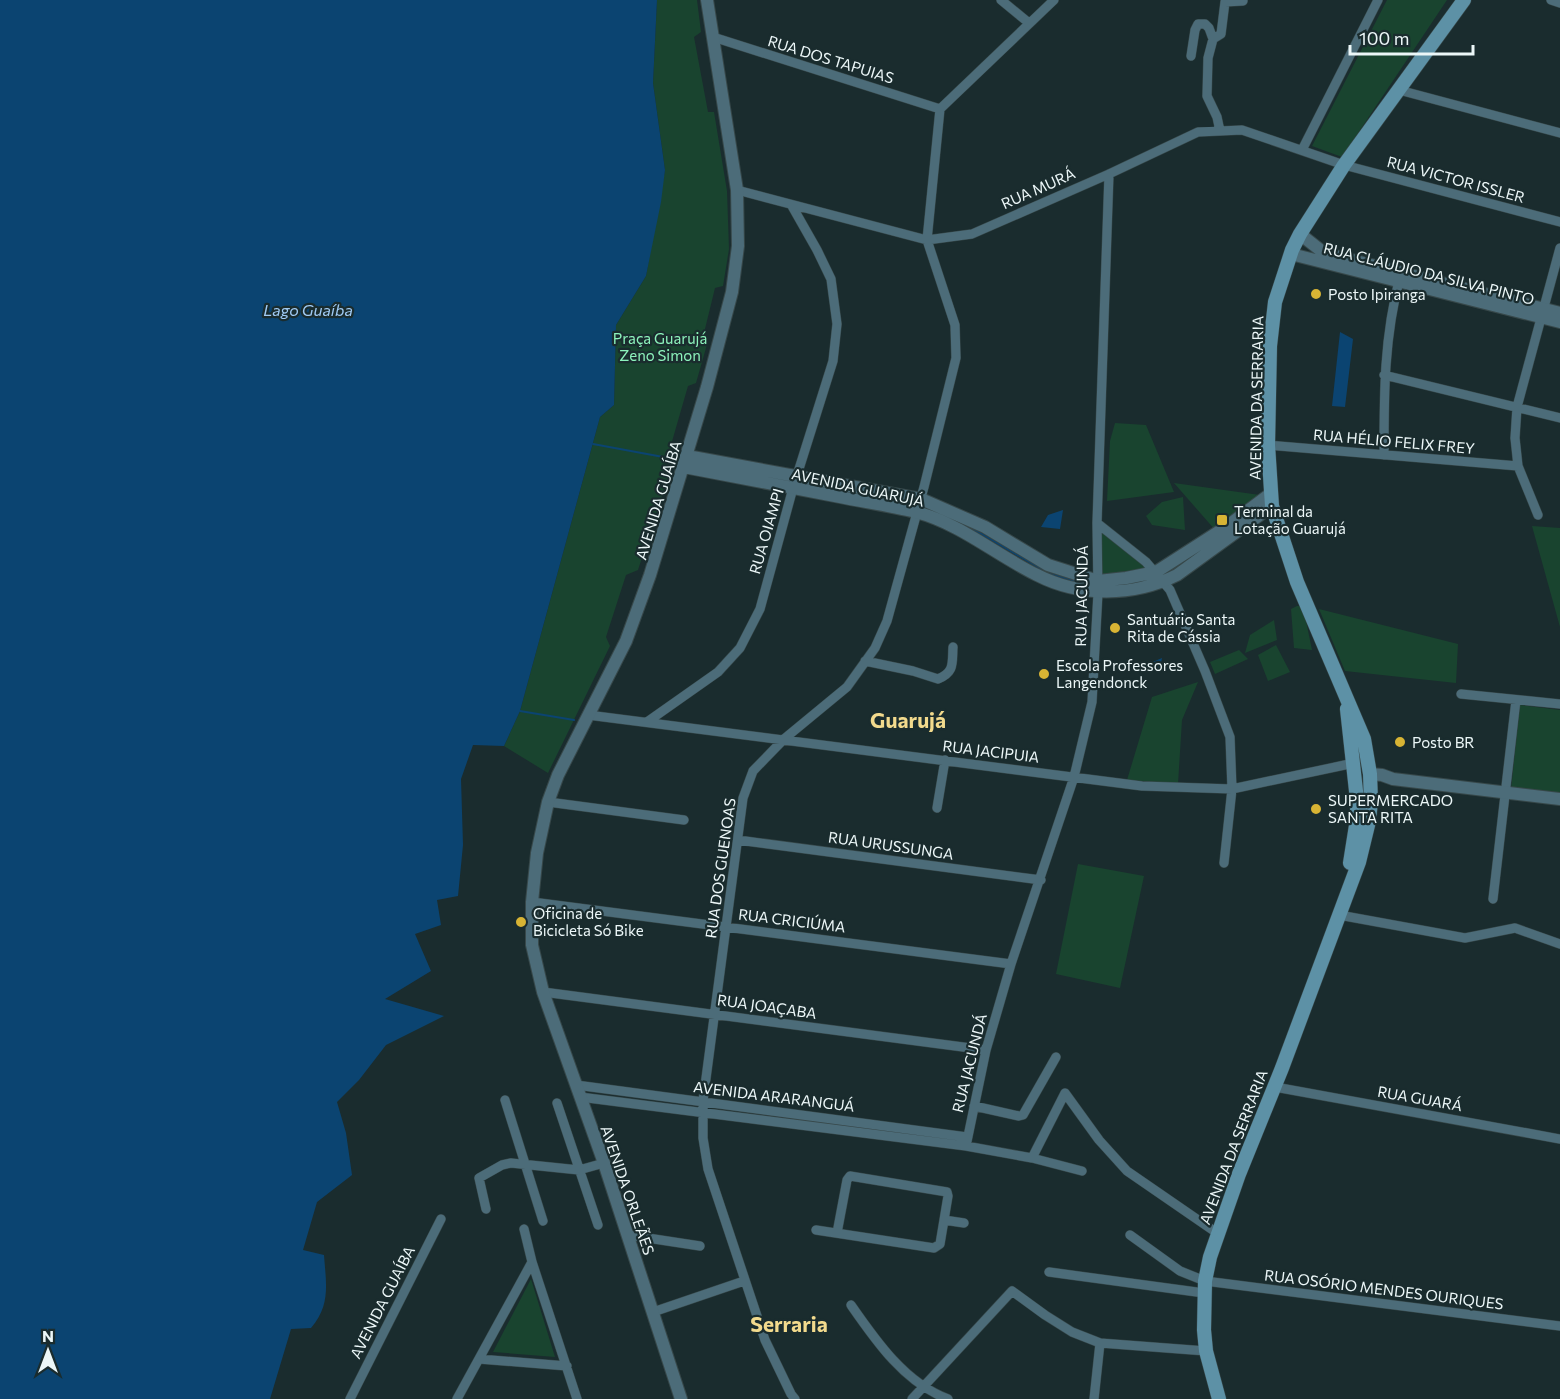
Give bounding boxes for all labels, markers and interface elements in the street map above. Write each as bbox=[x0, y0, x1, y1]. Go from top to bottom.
scale bar bbox=[1350, 18, 1473, 56]
text: 100 m bbox=[1359, 27, 1409, 49]
street label: RUA DOS TAPUIAS bbox=[766, 31, 896, 87]
street label: RUA VICTOR ISSLER bbox=[1385, 152, 1527, 206]
street label: RUA MURÁ bbox=[998, 163, 1078, 212]
street label: RUA CLÁUDIO DA SILVA PINTO bbox=[1322, 237, 1536, 308]
place label: Posto Ipiranga bbox=[1328, 285, 1426, 303]
marker: Posto Ipiranga bbox=[1309, 287, 1323, 301]
water label: Lago Guaíba bbox=[263, 300, 353, 319]
street label: AVENIDA DA SERRARIA bbox=[1246, 316, 1266, 480]
park label: Praça Guarujá Zeno Simon bbox=[613, 329, 707, 364]
street label: RUA HÉLIO FELIX FREY bbox=[1312, 424, 1476, 457]
street label: AVENIDA GUAÍBA bbox=[630, 438, 685, 562]
street label: AVENIDA GUARUJÁ bbox=[790, 463, 926, 510]
street label: RUA OIAMPI bbox=[745, 486, 787, 576]
place label: Terminal da Lotação Guarujá bbox=[1234, 502, 1346, 537]
marker: Terminal da Lotação Guarujá bbox=[1215, 513, 1229, 527]
street label: RUA JACUNDÁ bbox=[1070, 545, 1091, 647]
place label: Santuário Santa Rita de Cássia bbox=[1127, 610, 1235, 645]
marker: Santuário Santa Rita de Cássia bbox=[1108, 621, 1122, 635]
place label: Escola Professores Langendonck bbox=[1056, 656, 1183, 691]
marker: Escola Professores Langendonck bbox=[1037, 667, 1051, 681]
district label: Guarujá bbox=[870, 707, 946, 732]
place label: Posto BR bbox=[1412, 733, 1474, 751]
marker: Posto BR bbox=[1393, 735, 1407, 749]
street label: RUA JACIPUIA bbox=[942, 736, 1040, 766]
place label: SUPERMERCADO SANTA RITA bbox=[1328, 791, 1453, 826]
street label: RUA DOS GUENOAS bbox=[701, 796, 739, 939]
marker: SUPERMERCADO SANTA RITA bbox=[1309, 802, 1323, 816]
street label: RUA URUSSUNGA bbox=[827, 827, 955, 863]
street label: RUA CRICIÚMA bbox=[737, 903, 847, 936]
place label: Oficina de Bicicleta Só Bike bbox=[533, 904, 644, 939]
marker: Oficina de Bicicleta Só Bike bbox=[514, 915, 528, 929]
street label: RUA JOAÇABA bbox=[716, 990, 818, 1022]
street label: RUA JACUNDÁ bbox=[947, 1011, 990, 1114]
street label: AVENIDA DA SERRARIA bbox=[1195, 1067, 1271, 1227]
street label: AVENIDA ARARANGUÁ bbox=[692, 1076, 856, 1115]
street label: RUA GUARÁ bbox=[1376, 1081, 1464, 1114]
street label: AVENIDA ORLEÃES bbox=[597, 1123, 659, 1257]
street label: AVENIDA GUAÍBA bbox=[345, 1242, 418, 1361]
street label: RUA OSÓRIO MENDES OURIQUES bbox=[1263, 1264, 1505, 1313]
district label: Serraria bbox=[750, 1311, 828, 1336]
north arrow bbox=[18, 1321, 78, 1381]
text: N bbox=[42, 1326, 54, 1345]

